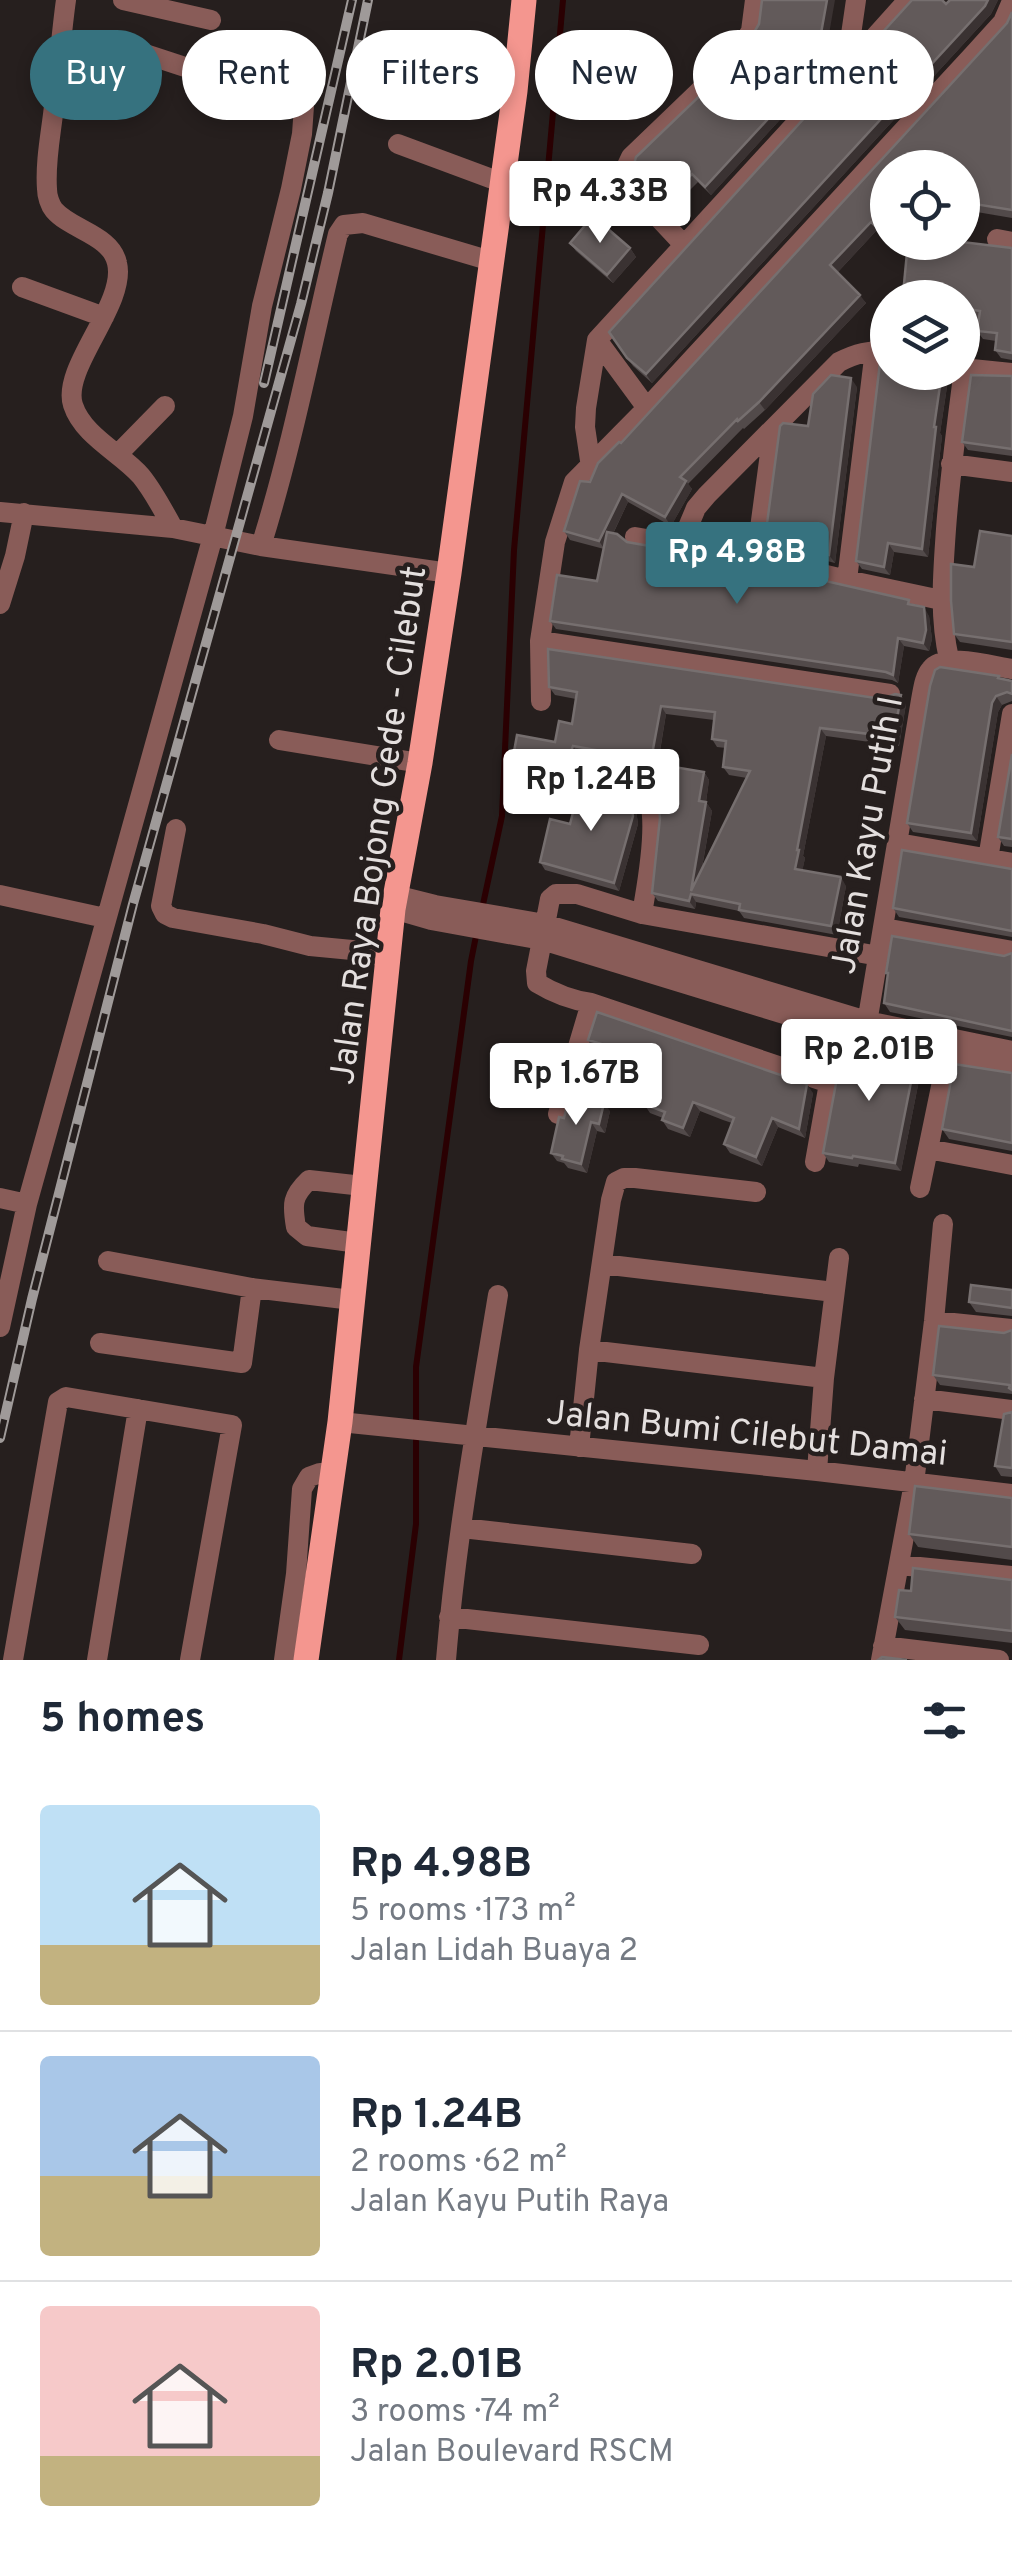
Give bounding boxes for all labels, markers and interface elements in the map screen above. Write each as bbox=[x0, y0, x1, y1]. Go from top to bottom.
chip: Buy bbox=[30, 30, 162, 120]
chip: Rent bbox=[182, 30, 326, 120]
chip: Filters bbox=[346, 30, 515, 120]
chip: New bbox=[535, 30, 673, 120]
chip: Apartment bbox=[693, 30, 934, 120]
map controls bbox=[870, 150, 980, 390]
button: locate bbox=[870, 150, 980, 260]
pin: Rp 4.33B bbox=[497, 161, 703, 246]
text: Rp 4.33B bbox=[531, 173, 669, 213]
button: layers bbox=[870, 280, 980, 390]
pin: Rp 4.98B bbox=[634, 522, 840, 607]
text: Rp 4.98B bbox=[668, 534, 806, 574]
street label: Jalan Raya Bojong Gede - Cilebut bbox=[322, 563, 438, 1087]
street label: Jalan Kayu Putih I bbox=[823, 693, 915, 978]
pin: Rp 1.24B bbox=[488, 749, 694, 834]
text: Rp 1.24B bbox=[525, 761, 657, 801]
pin: Rp 2.01B bbox=[766, 1019, 972, 1104]
text: Rp 2.01B bbox=[803, 1031, 935, 1071]
pin: Rp 1.67B bbox=[473, 1043, 679, 1128]
text: Rp 1.67B bbox=[512, 1055, 640, 1095]
street label: Jalan Bumi Cilebut Damai bbox=[544, 1392, 949, 1478]
icon: filters bbox=[917, 1693, 972, 1748]
text: 5 homes bbox=[40, 1694, 205, 1747]
text: Rp 4.98B bbox=[350, 1839, 532, 1892]
icon: home bbox=[120, 1845, 240, 1965]
text: 5 rooms · 173 m² bbox=[350, 1892, 576, 1932]
text: Jalan Lidah Buaya 2 bbox=[350, 1932, 638, 1972]
text: Rp 1.24B bbox=[350, 2090, 523, 2143]
icon: home bbox=[120, 2096, 240, 2216]
text: 2 rooms · 62 m² bbox=[350, 2143, 567, 2183]
text: Jalan Kayu Putih Raya bbox=[350, 2183, 669, 2223]
text: Rp 2.01B bbox=[350, 2340, 523, 2393]
icon: home bbox=[120, 2346, 240, 2466]
text: 3 rooms · 74 m² bbox=[350, 2393, 560, 2433]
text: Jalan Boulevard RSCM bbox=[350, 2433, 674, 2473]

